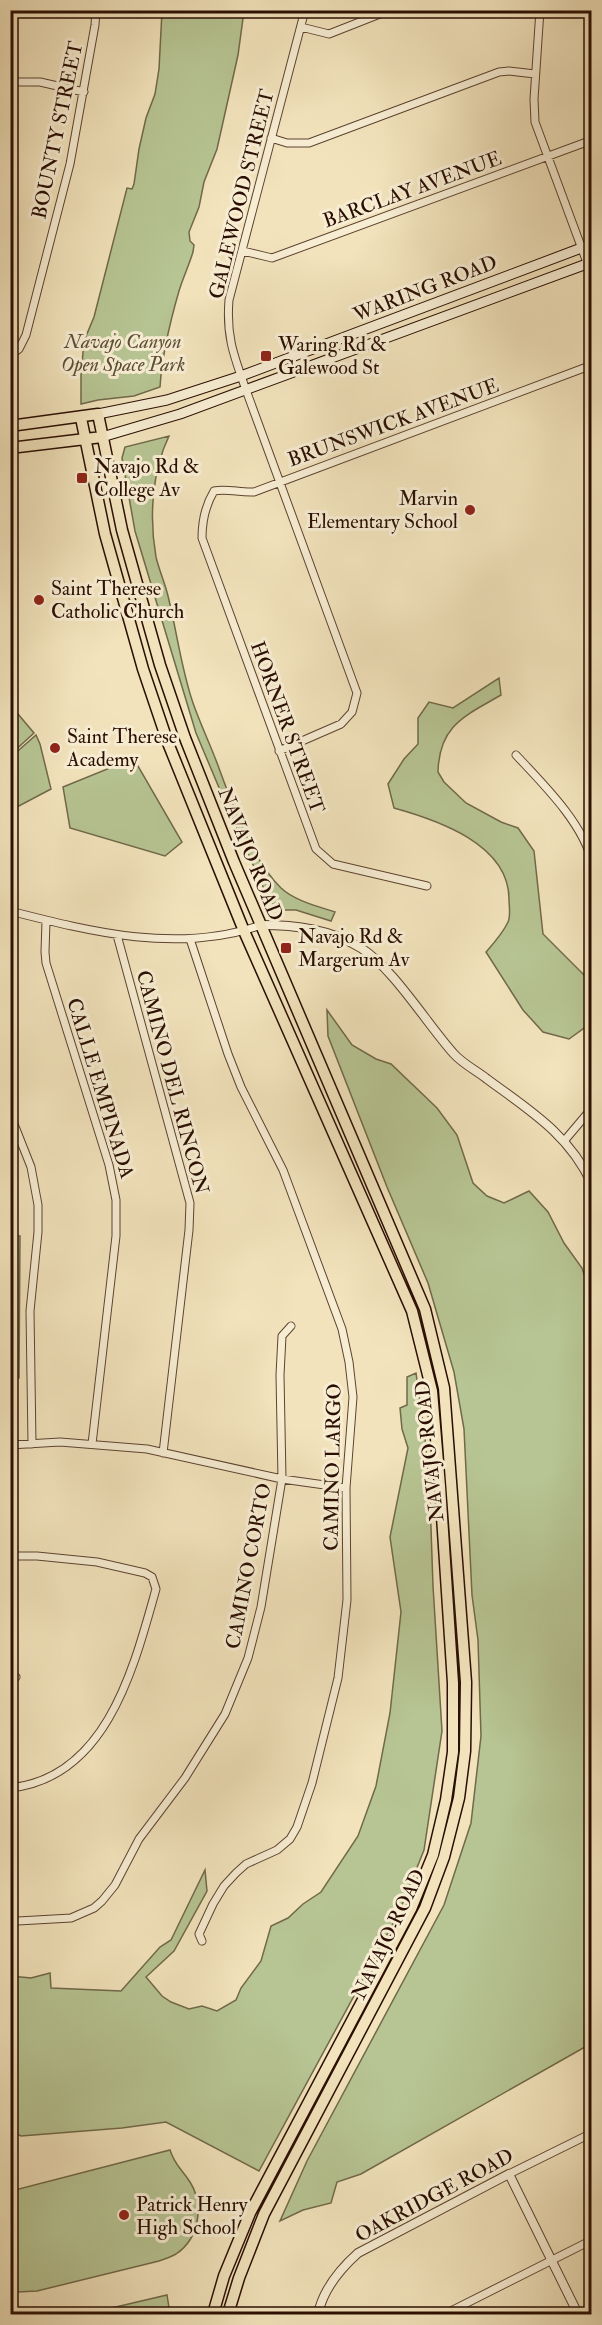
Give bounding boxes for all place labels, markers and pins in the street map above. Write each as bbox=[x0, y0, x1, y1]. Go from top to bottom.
place label: Waring Rd & Galewood St bbox=[277, 332, 387, 380]
marker: Waring Rd & Galewood St bbox=[259, 349, 273, 363]
place label: Navajo Rd & College Av bbox=[94, 454, 200, 502]
marker: Navajo Rd & College Av bbox=[75, 471, 89, 485]
place label: Marvin Elementary School bbox=[307, 486, 458, 534]
marker: Marvin Elementary School bbox=[463, 503, 477, 517]
place label: Saint Therese Catholic Church bbox=[51, 576, 185, 624]
marker: Saint Therese Catholic Church bbox=[32, 593, 46, 607]
place label: Saint Therese Academy bbox=[66, 724, 177, 772]
marker: Saint Therese Academy bbox=[48, 741, 62, 755]
place label: Navajo Rd & Margerum Av bbox=[298, 924, 410, 972]
marker: Navajo Rd & Margerum Av bbox=[279, 941, 293, 955]
place label: Patrick Henry High School bbox=[136, 2192, 249, 2240]
marker: Patrick Henry High School bbox=[117, 2208, 131, 2222]

